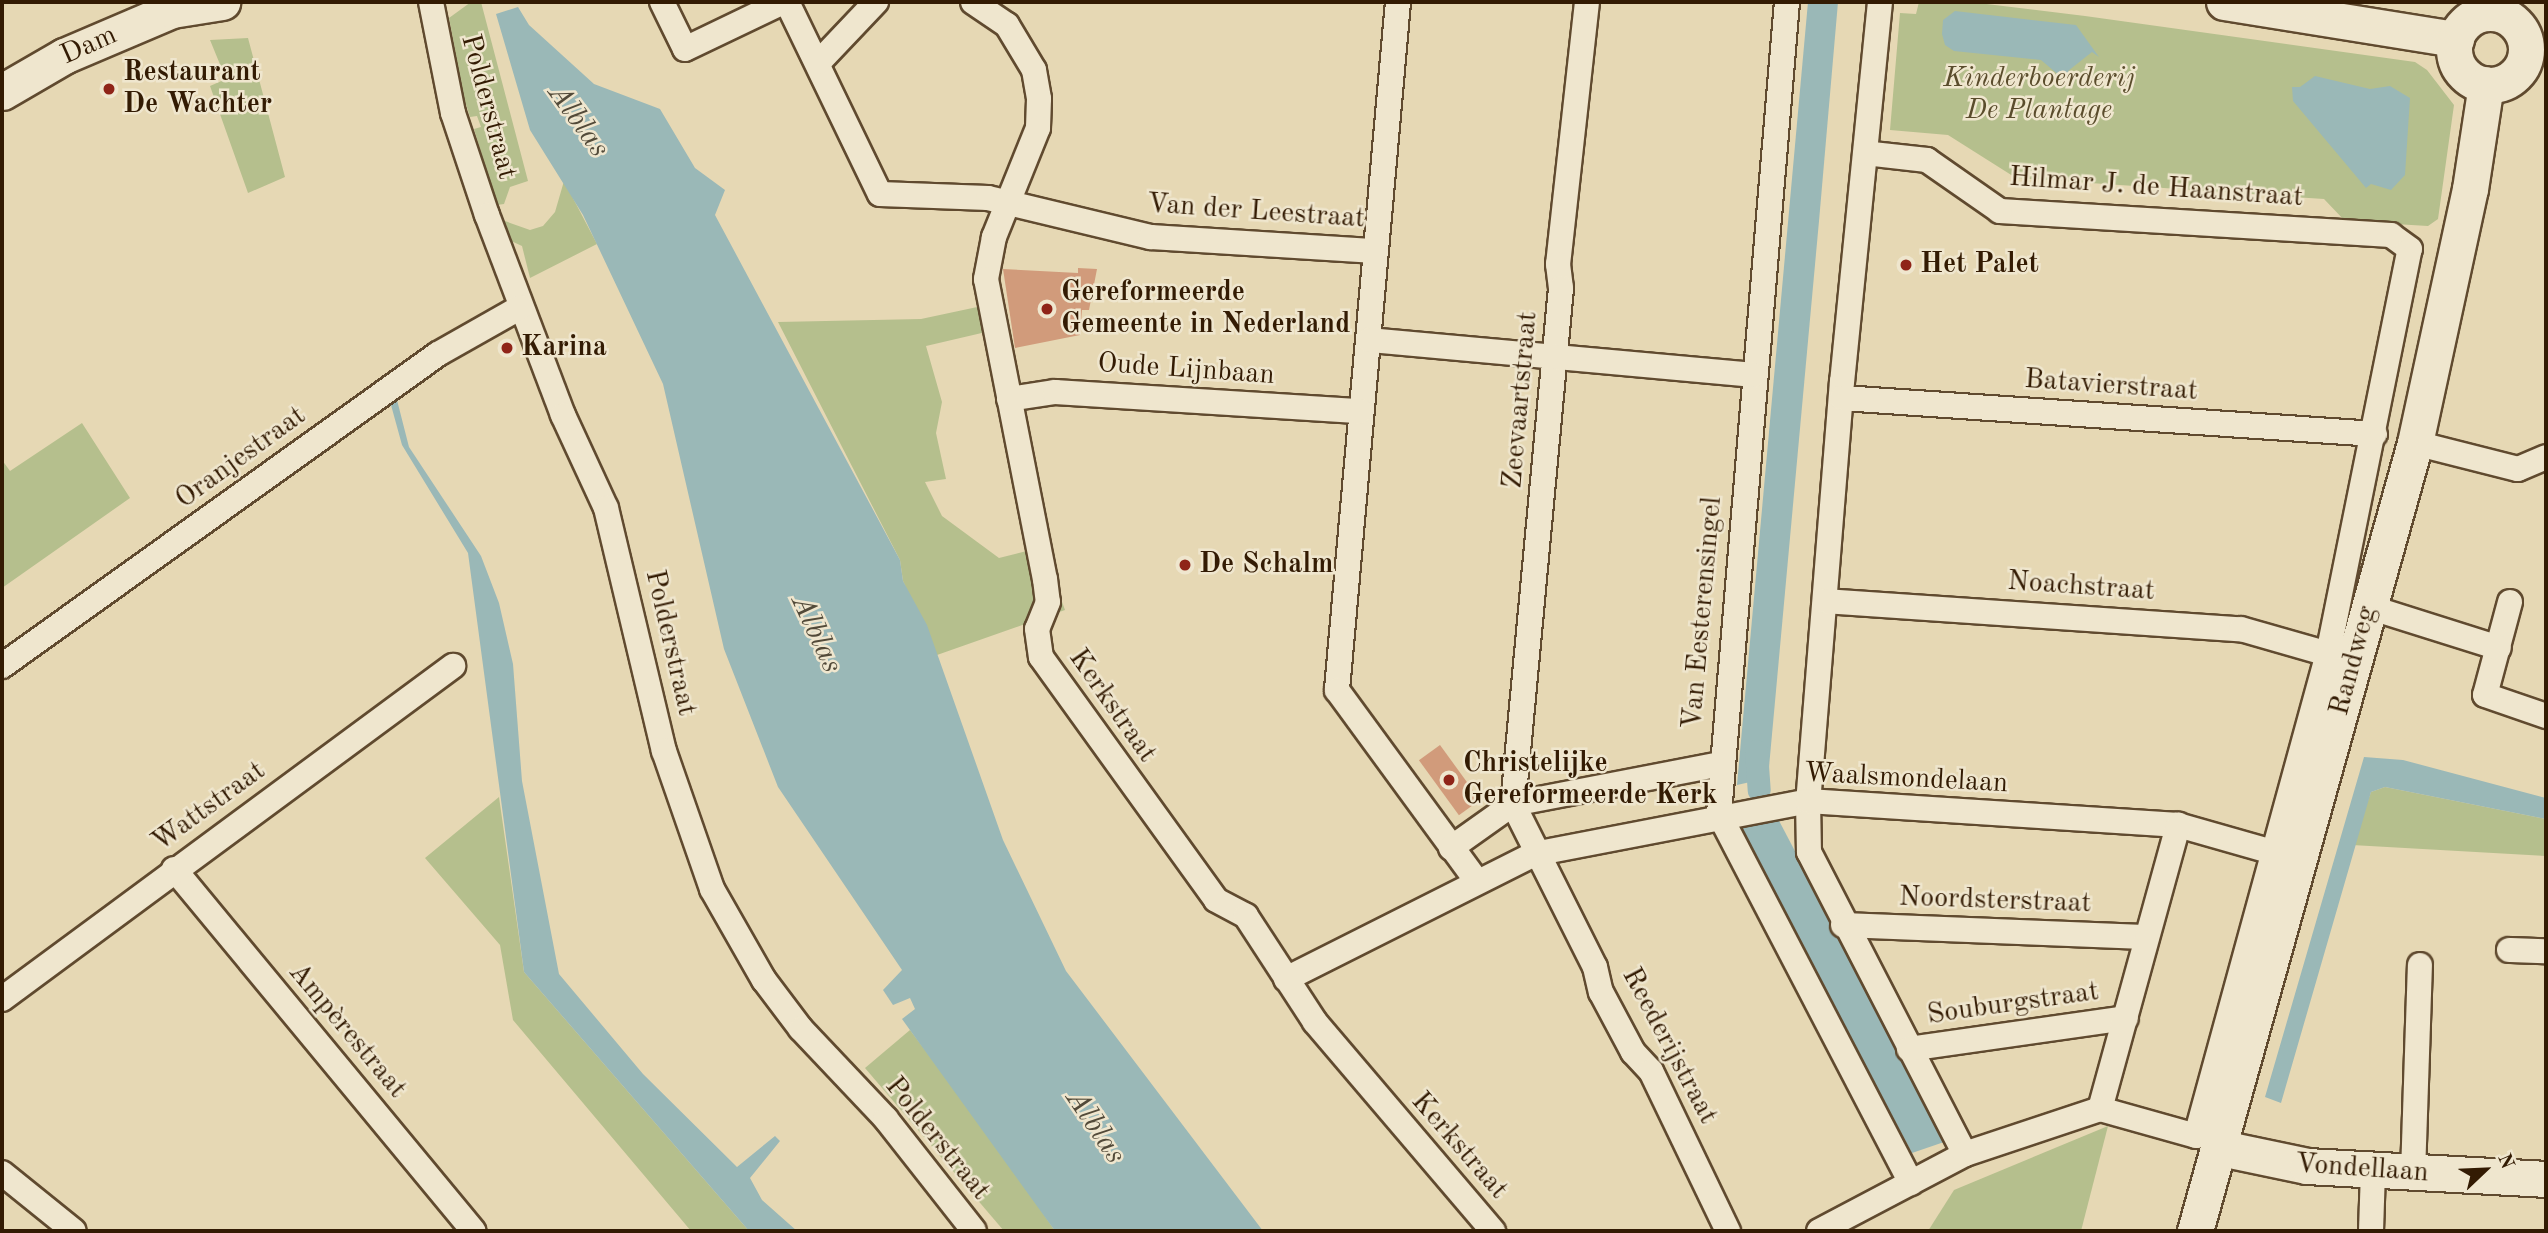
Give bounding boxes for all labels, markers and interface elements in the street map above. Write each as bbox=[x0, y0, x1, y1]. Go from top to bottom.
street label: Dam bbox=[56, 19, 122, 73]
street label: Polderstraat bbox=[453, 31, 523, 183]
place label: Restaurant De Wachter bbox=[123, 56, 272, 122]
park label: Kinderboerderij De Plantage bbox=[1943, 62, 2135, 128]
water label: Alblas bbox=[539, 77, 617, 165]
marker: Restaurant De Wachter bbox=[101, 81, 117, 97]
street label: Hilmar J. de Haanstraat bbox=[2008, 161, 2304, 215]
street label: Van der Leestraat bbox=[1146, 188, 1366, 236]
place label: Het Palet bbox=[1920, 248, 2039, 282]
marker: Het Palet bbox=[1898, 257, 1914, 273]
place label: Gereformeerde Gemeente in Nederland bbox=[1061, 276, 1350, 342]
marker: Gereformeerde Gemeente in Nederland bbox=[1039, 301, 1055, 317]
street label: Zeevaartstraat bbox=[1497, 310, 1545, 490]
place label: Karina bbox=[521, 331, 607, 365]
marker: Karina bbox=[499, 340, 515, 356]
street label: Oude Lijnbaan bbox=[1096, 347, 1276, 393]
street label: Batavierstraat bbox=[2023, 363, 2199, 409]
street label: Oranjestraat bbox=[169, 400, 313, 516]
street label: Van Eesterensingel bbox=[1676, 495, 1730, 731]
place label: De Schalm bbox=[1199, 548, 1333, 582]
marker: De Schalm bbox=[1177, 557, 1193, 573]
street label: Noachstraat bbox=[2006, 565, 2156, 609]
street label: Polderstraat bbox=[637, 567, 703, 719]
water label: Alblas bbox=[782, 589, 850, 679]
street label: Randweg bbox=[2323, 603, 2385, 719]
street label: Kerkstraat bbox=[1061, 643, 1163, 769]
place label: Christelijke Gereformeerde Kerk bbox=[1463, 747, 1718, 813]
street label: Wattstraat bbox=[146, 755, 272, 859]
street label: Waalsmondelaan bbox=[1803, 757, 2009, 801]
marker: Christelijke Gereformeerde Kerk bbox=[1441, 772, 1457, 788]
street label: Noordsterstraat bbox=[1898, 881, 2092, 921]
street label: Ampèrestraat bbox=[281, 957, 413, 1105]
street label: Reederijstraat bbox=[1614, 962, 1724, 1130]
street label: Souburgstraat bbox=[1925, 975, 2101, 1033]
street label: Polderstraat bbox=[877, 1071, 997, 1207]
water label: Alblas bbox=[1057, 1083, 1133, 1171]
street label: Kerkstraat bbox=[1403, 1086, 1515, 1206]
north arrow bbox=[2450, 1135, 2520, 1205]
street label: Vondellaan bbox=[2294, 1148, 2430, 1190]
text: N bbox=[2493, 1151, 2516, 1172]

